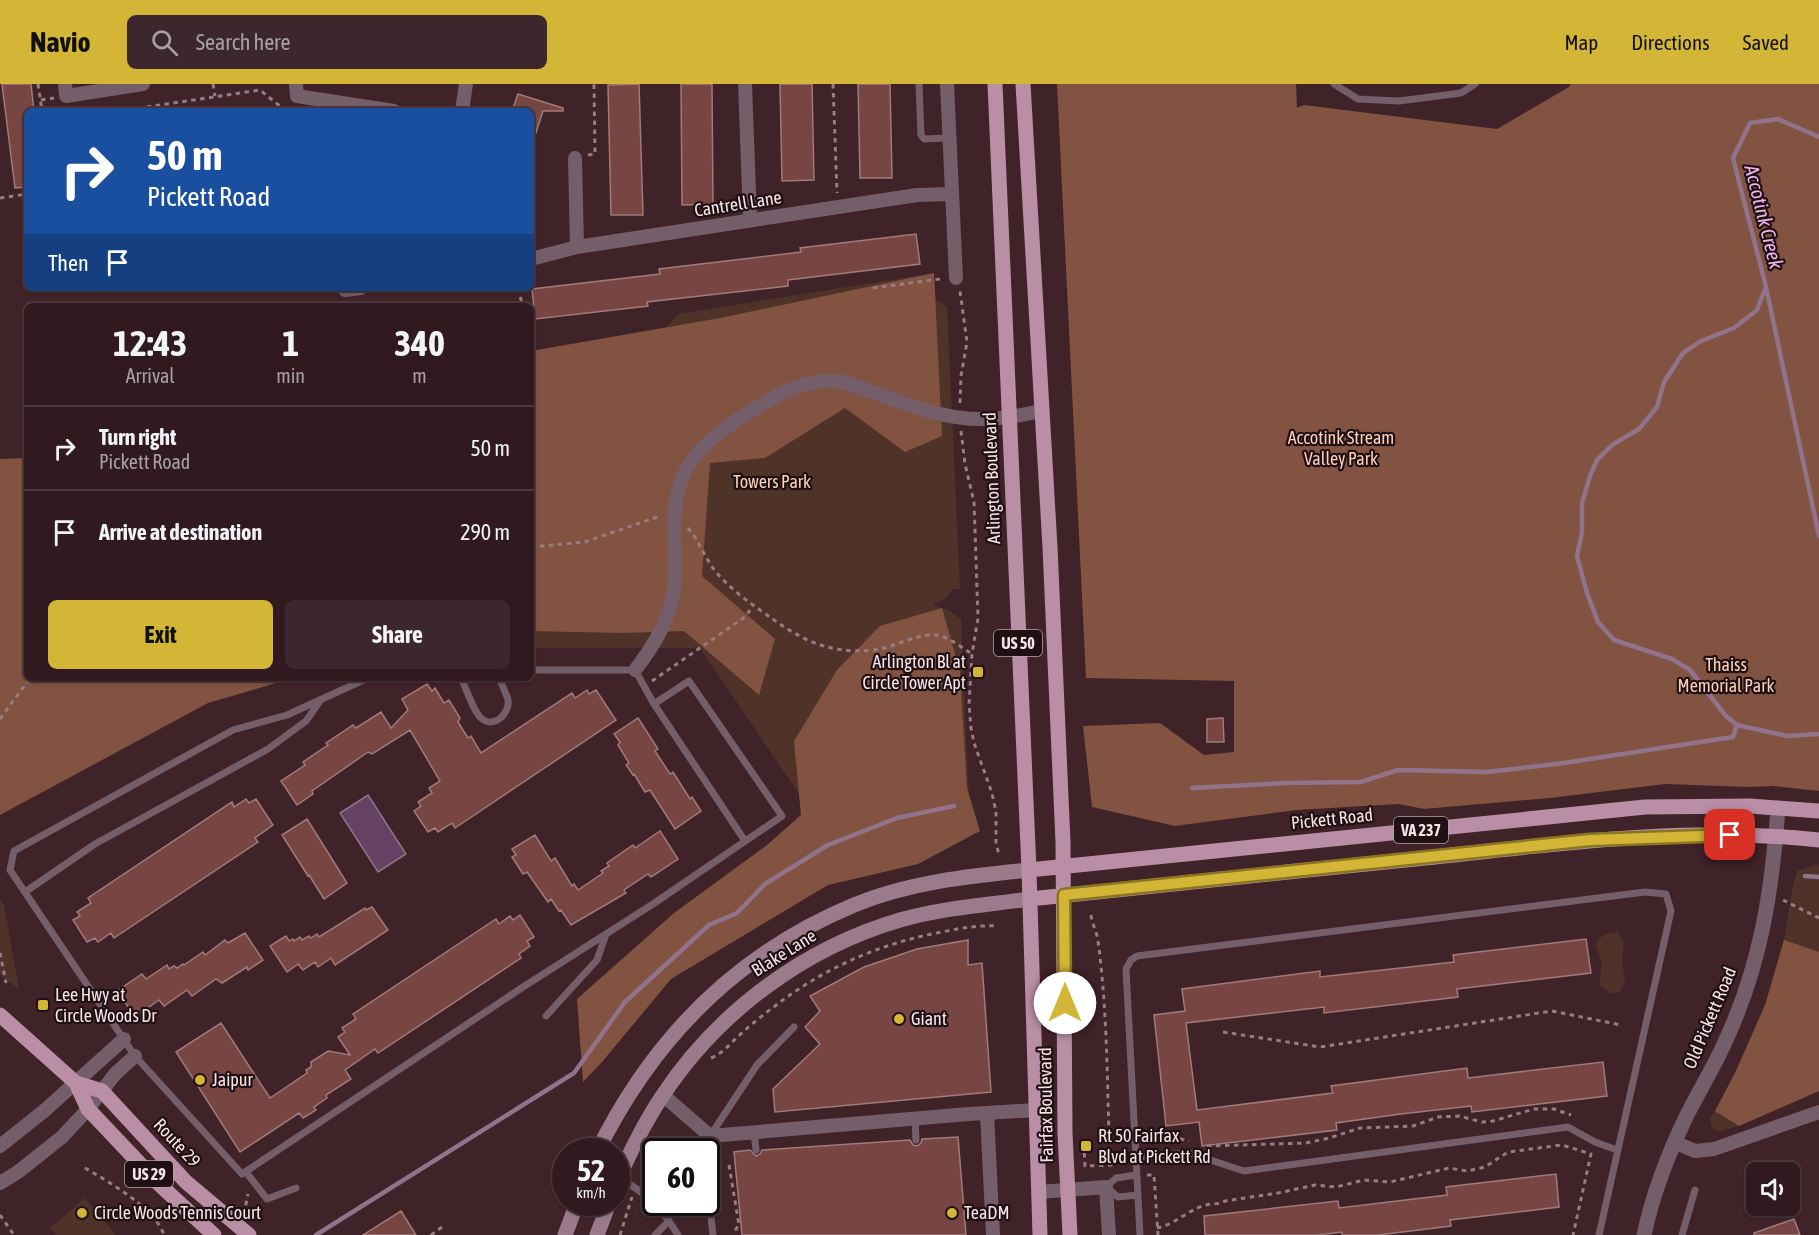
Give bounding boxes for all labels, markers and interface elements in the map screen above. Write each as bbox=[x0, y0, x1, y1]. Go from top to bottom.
search box bbox=[127, 15, 547, 69]
text: Navio bbox=[30, 26, 91, 58]
icon: search bbox=[148, 26, 181, 59]
text: Search here bbox=[196, 29, 291, 55]
text: Map bbox=[1564, 30, 1598, 54]
text: Directions bbox=[1631, 30, 1710, 54]
text: Saved bbox=[1743, 30, 1789, 54]
text: 50 m bbox=[147, 131, 222, 179]
icon: right bbox=[48, 132, 126, 210]
water label: Accotink Creek bbox=[1740, 161, 1789, 271]
text: Pickett Road bbox=[147, 181, 270, 212]
street label: Cantrell Lane bbox=[693, 186, 783, 221]
icon: arrive bbox=[101, 246, 134, 279]
text: Then bbox=[48, 250, 89, 276]
text: 12:43 bbox=[113, 322, 187, 364]
text: 1 bbox=[282, 322, 299, 364]
text: 340 bbox=[394, 322, 445, 364]
text: Arrival bbox=[126, 364, 175, 387]
text: min bbox=[276, 364, 305, 387]
text: m bbox=[412, 364, 427, 387]
street label: Arlington Boulevard bbox=[979, 412, 1004, 544]
text: Turn right bbox=[99, 424, 176, 450]
park label: Accotink Stream Valley Park bbox=[1288, 427, 1394, 469]
icon: right bbox=[48, 432, 81, 465]
text: 50 m bbox=[470, 435, 510, 461]
text: Pickett Road bbox=[99, 450, 190, 473]
park label: Towers Park bbox=[733, 471, 811, 492]
icon: arrive bbox=[48, 516, 81, 549]
text: Arrive at destination bbox=[99, 519, 262, 545]
text: 290 m bbox=[460, 519, 510, 545]
button: Exit bbox=[48, 600, 273, 669]
button: Share bbox=[285, 600, 510, 669]
road number: US 50 bbox=[994, 630, 1042, 656]
place label: Arlington Bl at Circle Tower Apt bbox=[862, 651, 966, 693]
park label: Thaiss Memorial Park bbox=[1678, 654, 1774, 696]
marker: Arlington Bl at Circle Tower Apt bbox=[971, 665, 985, 679]
street label: Pickett Road bbox=[1290, 804, 1374, 833]
pin bbox=[1704, 809, 1755, 860]
road number: VA 237 bbox=[1394, 817, 1448, 843]
icon: arrive bbox=[1713, 818, 1746, 851]
street label: Blake Lane bbox=[748, 925, 820, 981]
street label: Old Pickett Road bbox=[1679, 964, 1740, 1072]
position arrow bbox=[1033, 971, 1097, 1035]
place label: Lee Hwy at Circle Woods Dr bbox=[55, 984, 157, 1026]
marker: Lee Hwy at Circle Woods Dr bbox=[36, 998, 50, 1012]
place label: Giant bbox=[911, 1008, 947, 1029]
marker: Giant bbox=[892, 1012, 906, 1026]
street label: Fairfax Boulevard bbox=[1034, 1047, 1057, 1163]
place label: Jaipur bbox=[212, 1069, 253, 1090]
marker: Jaipur bbox=[193, 1073, 207, 1087]
street label: Route 29 bbox=[150, 1114, 205, 1171]
place label: Rt 50 Fairfax Blvd at Pickett Rd bbox=[1098, 1125, 1211, 1167]
speed limit sign: 60 bbox=[642, 1138, 720, 1216]
marker: Rt 50 Fairfax Blvd at Pickett Rd bbox=[1079, 1139, 1093, 1153]
text: 52 bbox=[577, 1153, 605, 1187]
road number: US 29 bbox=[125, 1161, 173, 1187]
map controls bbox=[1746, 1162, 1800, 1216]
button: sound bbox=[1746, 1162, 1800, 1216]
text: km/h bbox=[576, 1184, 606, 1201]
place label: Circle Woods Tennis Court bbox=[94, 1202, 261, 1223]
place label: TeaDM bbox=[964, 1202, 1010, 1223]
marker: Circle Woods Tennis Court bbox=[75, 1206, 89, 1220]
marker: TeaDM bbox=[945, 1206, 959, 1220]

